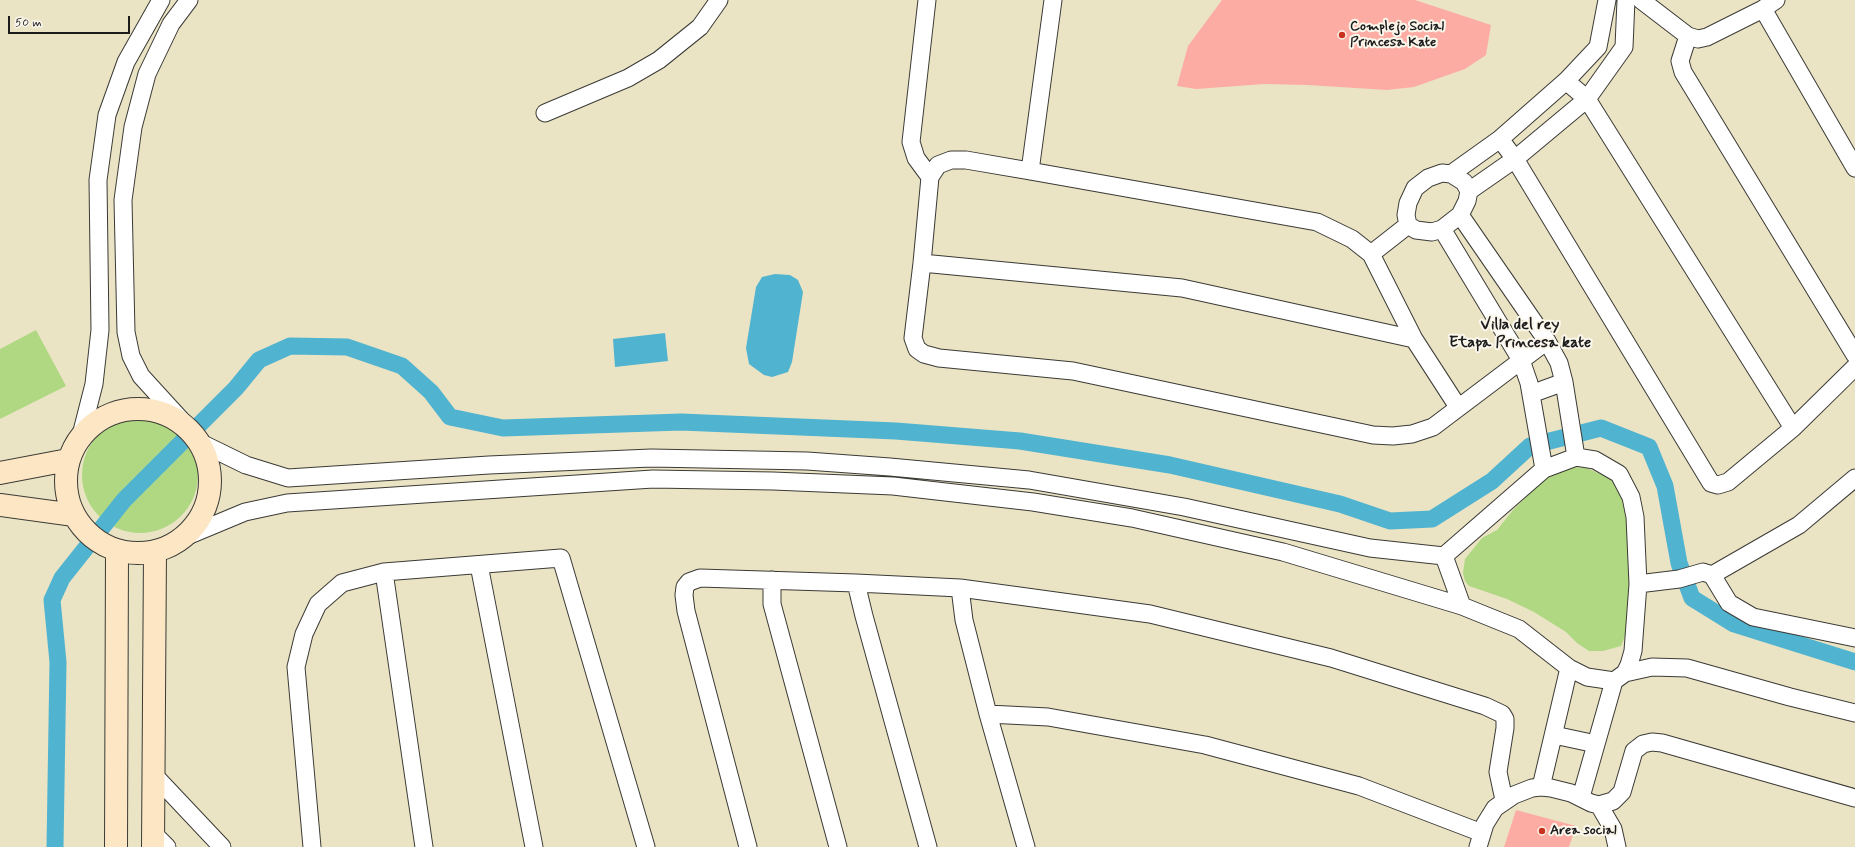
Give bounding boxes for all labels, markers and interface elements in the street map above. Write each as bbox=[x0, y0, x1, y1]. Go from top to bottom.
scale bar bbox=[10, 8, 132, 34]
text: 50 m bbox=[15, 15, 42, 31]
place label: Complejo Social Princesa Kate bbox=[1350, 19, 1444, 52]
marker: Complejo Social Princesa Kate bbox=[1337, 30, 1347, 40]
district label: Villa del rey Etapa Princesa kate bbox=[1449, 316, 1591, 354]
place label: Area social bbox=[1550, 823, 1617, 839]
marker: Area social bbox=[1537, 826, 1547, 836]

